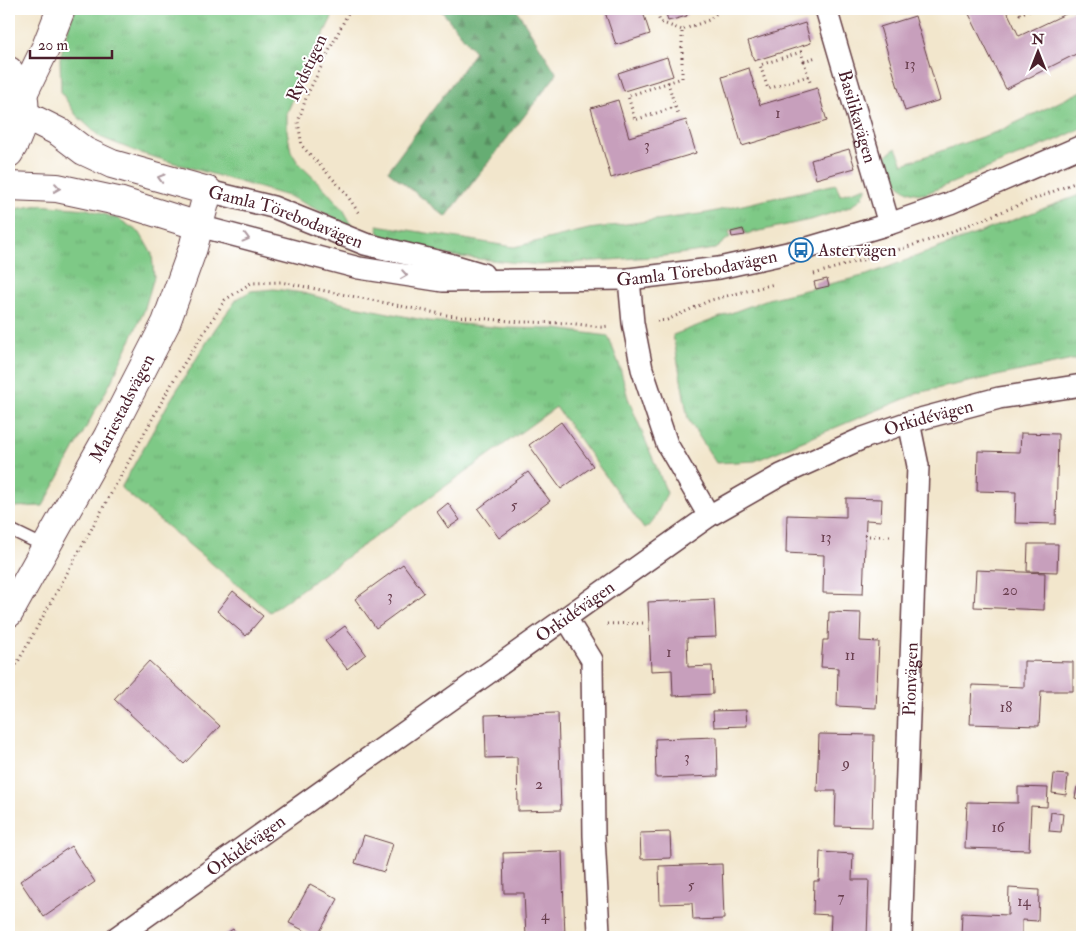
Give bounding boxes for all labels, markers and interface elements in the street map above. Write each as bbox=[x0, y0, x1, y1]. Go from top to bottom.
scale bar bbox=[30, 28, 112, 60]
north arrow bbox=[1014, 28, 1064, 78]
street label: Rydstigen bbox=[281, 31, 333, 105]
text: N bbox=[1031, 31, 1045, 48]
text: 20 m bbox=[38, 36, 68, 55]
house number: 13 bbox=[904, 55, 916, 74]
street label: Basilikavägen bbox=[833, 67, 882, 166]
house number: 1 bbox=[775, 104, 781, 123]
house number: 3 bbox=[644, 136, 650, 155]
one-way arrow bbox=[157, 173, 165, 184]
street label: Gamla Törebodavägen bbox=[206, 180, 367, 254]
one-way arrow bbox=[53, 183, 62, 193]
one-way arrow bbox=[241, 233, 249, 243]
bus stop icon: Astervägen bbox=[788, 237, 814, 263]
place label: Astervägen bbox=[817, 239, 897, 262]
street label: Gamla Törebodavägen bbox=[616, 244, 779, 291]
one-way arrow bbox=[400, 270, 408, 280]
street label: Mariestadsvägen bbox=[84, 350, 160, 466]
street label: Orkidévägen bbox=[881, 394, 976, 441]
house number: 5 bbox=[511, 496, 518, 515]
house number: 13 bbox=[820, 528, 832, 547]
street label: Orkidévägen bbox=[531, 575, 619, 647]
house number: 20 bbox=[1002, 581, 1018, 600]
house number: 3 bbox=[387, 587, 393, 606]
street label: Pionvägen bbox=[897, 642, 923, 716]
house number: 1 bbox=[666, 643, 672, 662]
house number: 11 bbox=[845, 646, 855, 665]
house number: 18 bbox=[1000, 698, 1012, 717]
house number: 3 bbox=[684, 748, 690, 767]
house number: 9 bbox=[841, 754, 850, 773]
house number: 2 bbox=[535, 775, 543, 794]
street label: Orkidévägen bbox=[202, 809, 290, 881]
house number: 16 bbox=[992, 818, 1006, 837]
house number: 5 bbox=[688, 876, 695, 895]
house number: 7 bbox=[838, 888, 845, 907]
house number: 14 bbox=[1017, 892, 1032, 911]
house number: 4 bbox=[541, 906, 550, 925]

